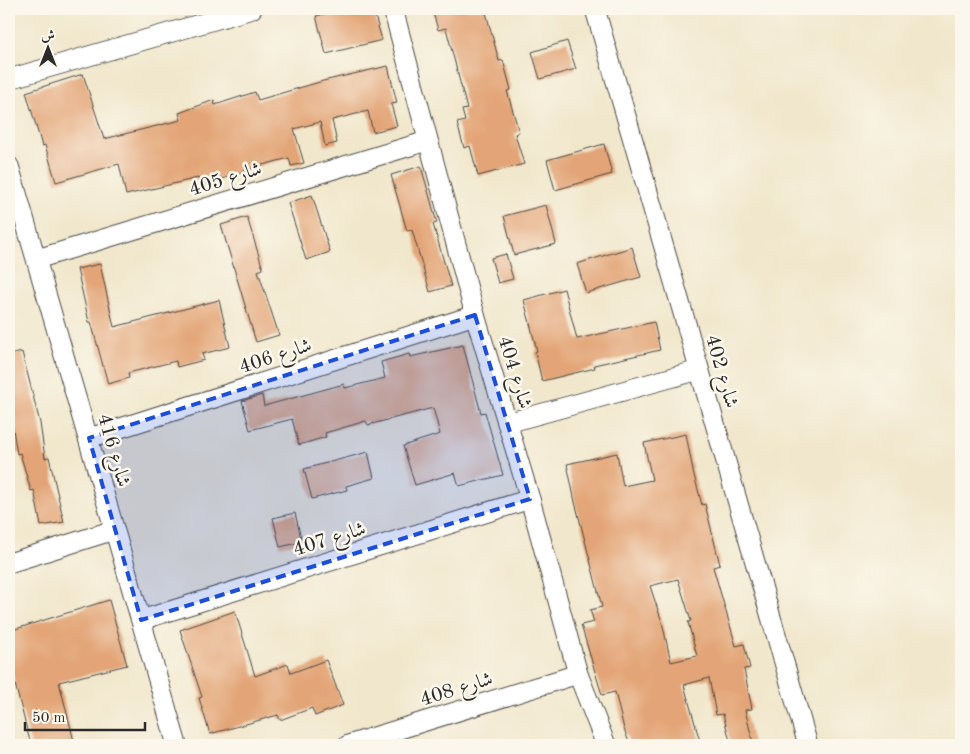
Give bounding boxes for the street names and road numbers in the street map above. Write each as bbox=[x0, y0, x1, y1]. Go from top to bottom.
street label: شارع 405 bbox=[187, 159, 266, 206]
street label: شارع 402 bbox=[695, 333, 741, 412]
street label: شارع 404 bbox=[488, 334, 535, 413]
street label: شارع 406 bbox=[237, 336, 316, 384]
street label: شارع 416 bbox=[87, 412, 133, 491]
street label: شارع 407 bbox=[291, 519, 370, 566]
street label: شارع 408 bbox=[418, 669, 497, 716]

